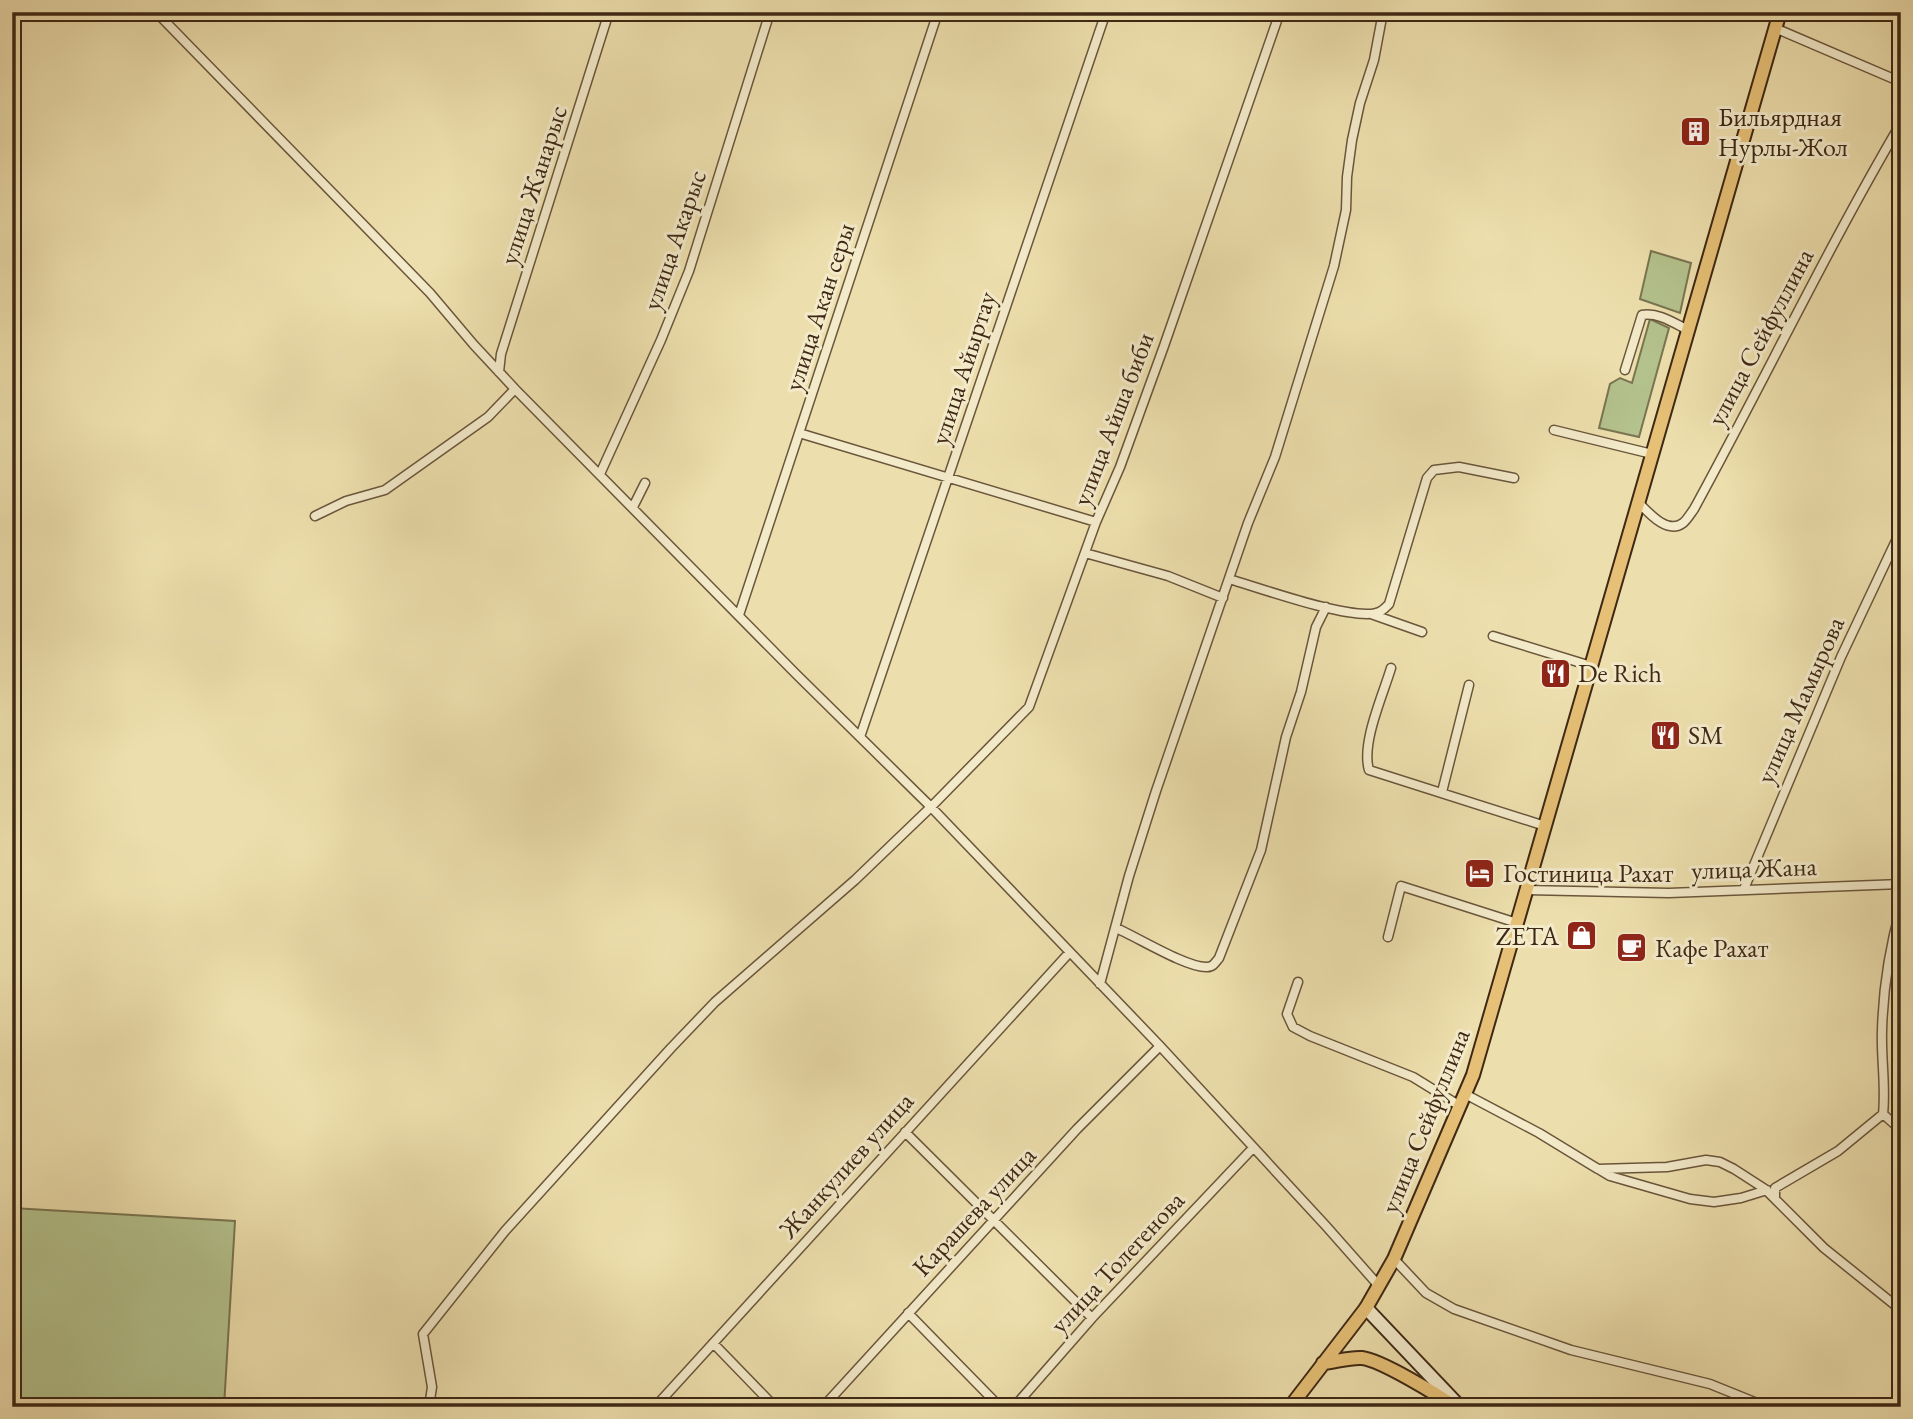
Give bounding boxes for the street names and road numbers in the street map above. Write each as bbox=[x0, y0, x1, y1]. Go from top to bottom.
street label: улица Жанарыс bbox=[491, 101, 575, 269]
street label: улица Акарыс bbox=[634, 165, 714, 315]
street label: улица Акан серы bbox=[776, 219, 862, 395]
street label: улица Сейфуллина bbox=[1699, 242, 1821, 432]
street label: улица Айыртау bbox=[922, 286, 1004, 449]
street label: улица Айша биби bbox=[1064, 327, 1162, 511]
street label: улица Мамырова bbox=[1748, 611, 1852, 789]
street label: улица Жана bbox=[1691, 849, 1818, 887]
street label: улица Сейфуллина bbox=[1372, 1023, 1478, 1218]
street label: Жанкулиев улица bbox=[770, 1084, 921, 1246]
street label: Карашева улица bbox=[905, 1138, 1044, 1283]
street label: улица Толегенова bbox=[1042, 1183, 1192, 1340]

